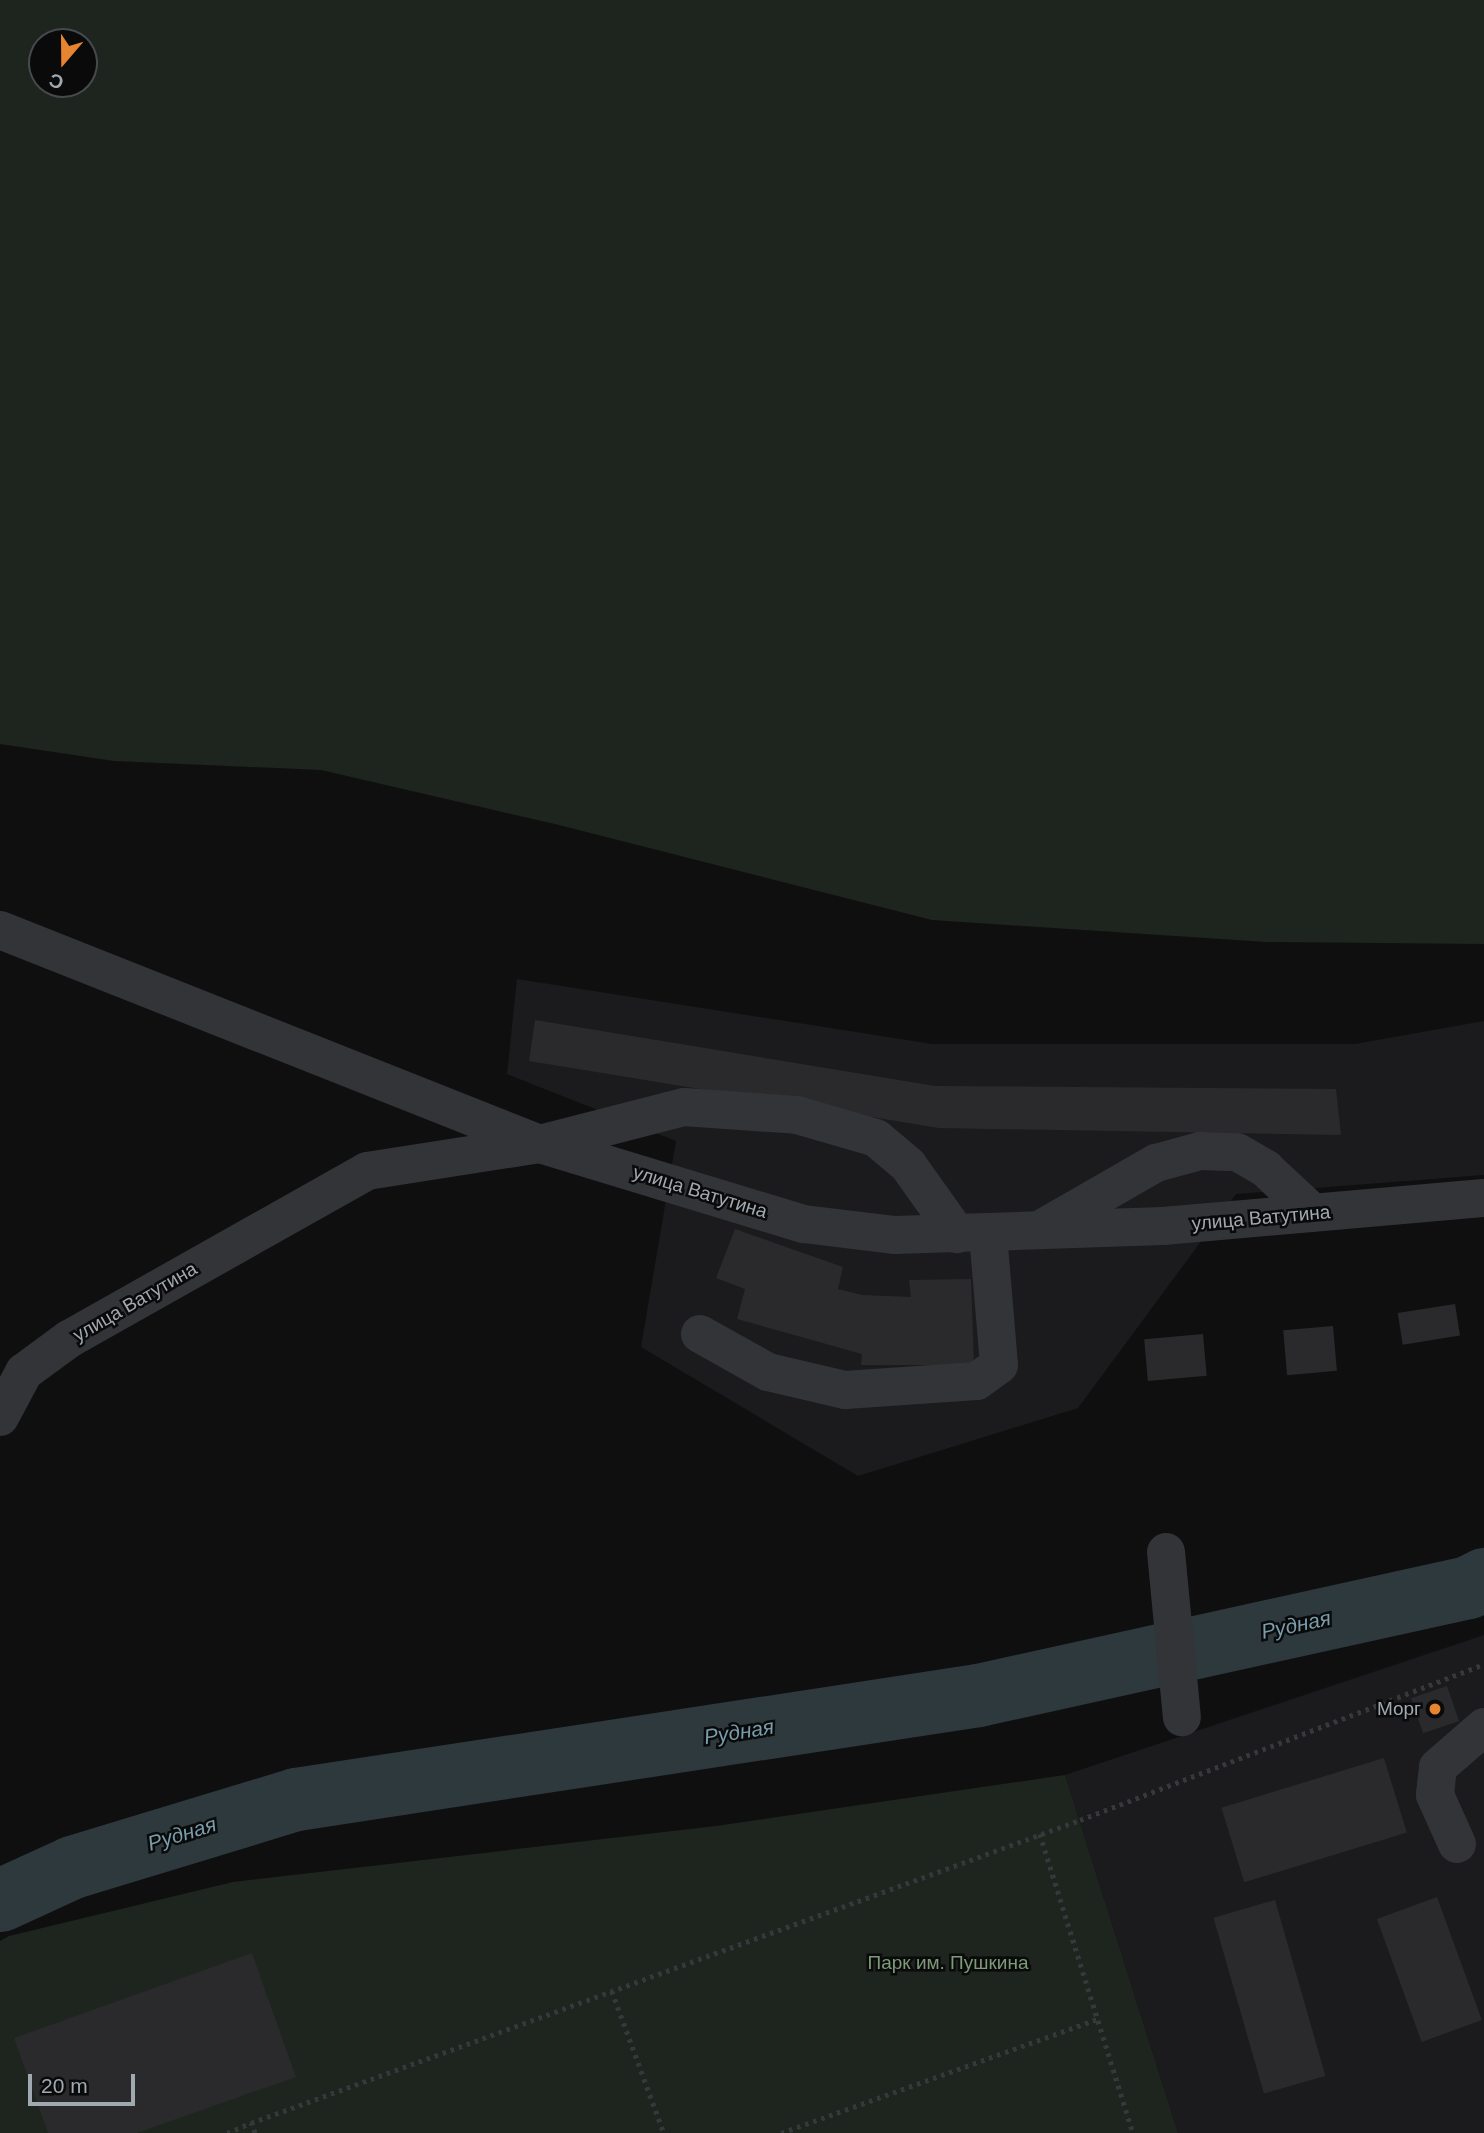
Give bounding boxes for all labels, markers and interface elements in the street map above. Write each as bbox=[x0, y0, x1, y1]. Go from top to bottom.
north arrow bbox=[28, 28, 98, 98]
text: С bbox=[46, 69, 66, 94]
street label: улица Ватутина bbox=[630, 1161, 770, 1223]
street label: улица Ватутина bbox=[1191, 1201, 1331, 1235]
street label: улица Ватутина bbox=[69, 1257, 201, 1347]
water label: Рудная bbox=[1259, 1605, 1333, 1645]
place label: Морг bbox=[1377, 1698, 1421, 1720]
marker: Морг bbox=[1427, 1701, 1443, 1717]
water label: Рудная bbox=[702, 1714, 776, 1750]
water label: Рудная bbox=[145, 1812, 219, 1856]
park label: Парк им. Пушкина bbox=[868, 1952, 1028, 1974]
scale bar bbox=[32, 2060, 138, 2104]
text: 20 m bbox=[41, 2074, 88, 2097]

